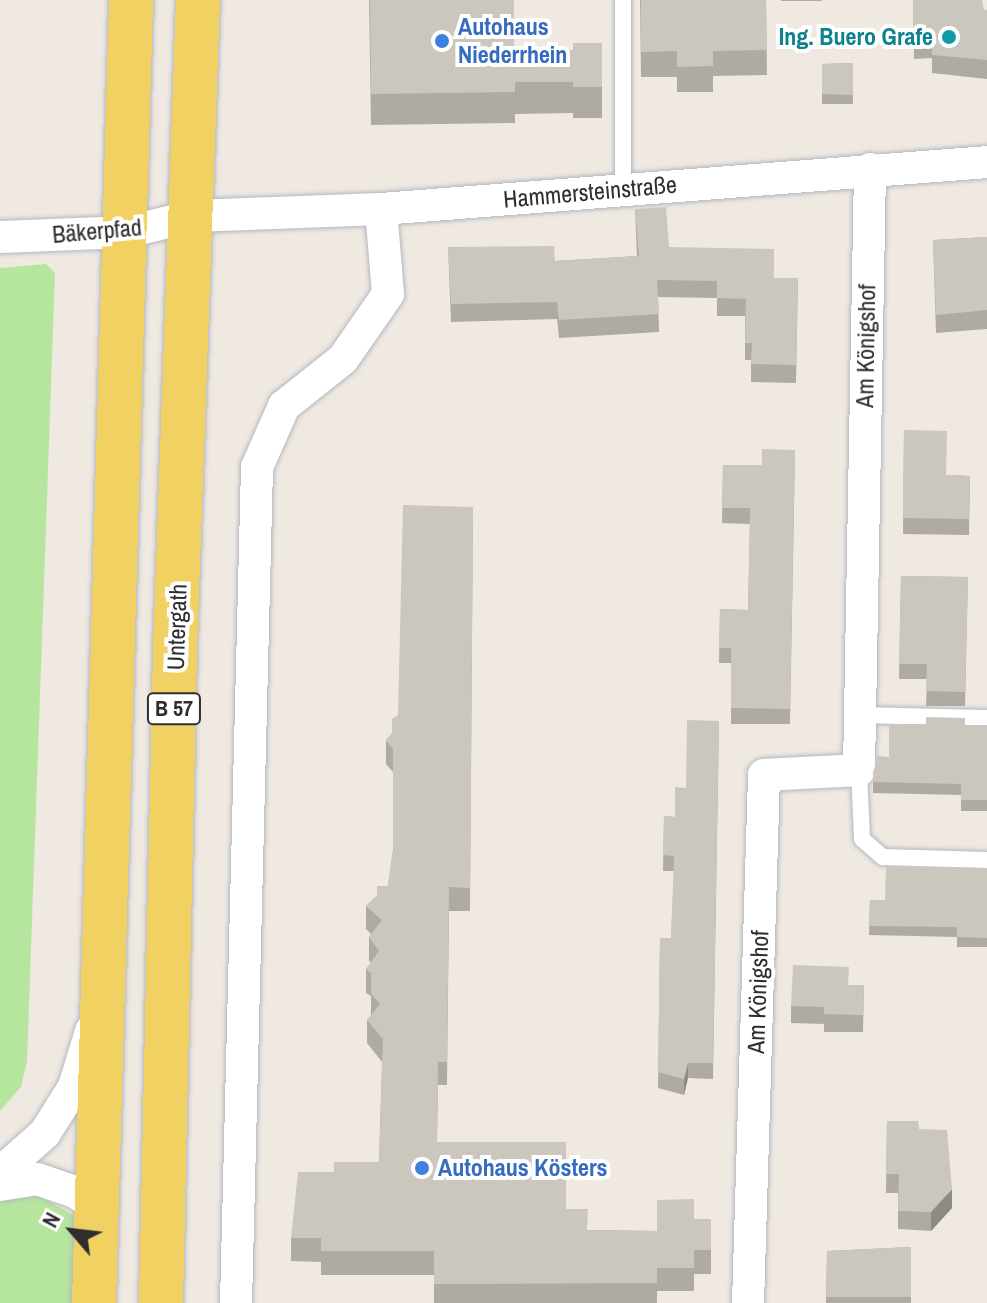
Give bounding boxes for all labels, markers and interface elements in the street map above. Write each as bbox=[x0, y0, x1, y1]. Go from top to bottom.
place label: Autohaus Niederrhein bbox=[458, 13, 567, 69]
place label: Ing. Buero Grafe bbox=[779, 23, 933, 51]
marker: Ing. Buero Grafe bbox=[940, 28, 958, 46]
marker: Autohaus Niederrhein bbox=[433, 32, 451, 50]
street label: Hammersteinstraße bbox=[502, 170, 678, 214]
street label: Bäkerpfad bbox=[51, 213, 143, 249]
street label: Am Königshof bbox=[851, 284, 881, 408]
street label: Untergath bbox=[161, 583, 193, 671]
road number: B 57 bbox=[146, 691, 202, 727]
street label: Am Königshof bbox=[741, 930, 775, 1054]
place label: Autohaus Kösters bbox=[438, 1154, 607, 1182]
marker: Autohaus Kösters bbox=[413, 1159, 431, 1177]
north arrow bbox=[32, 1191, 112, 1271]
text: N bbox=[35, 1207, 67, 1233]

